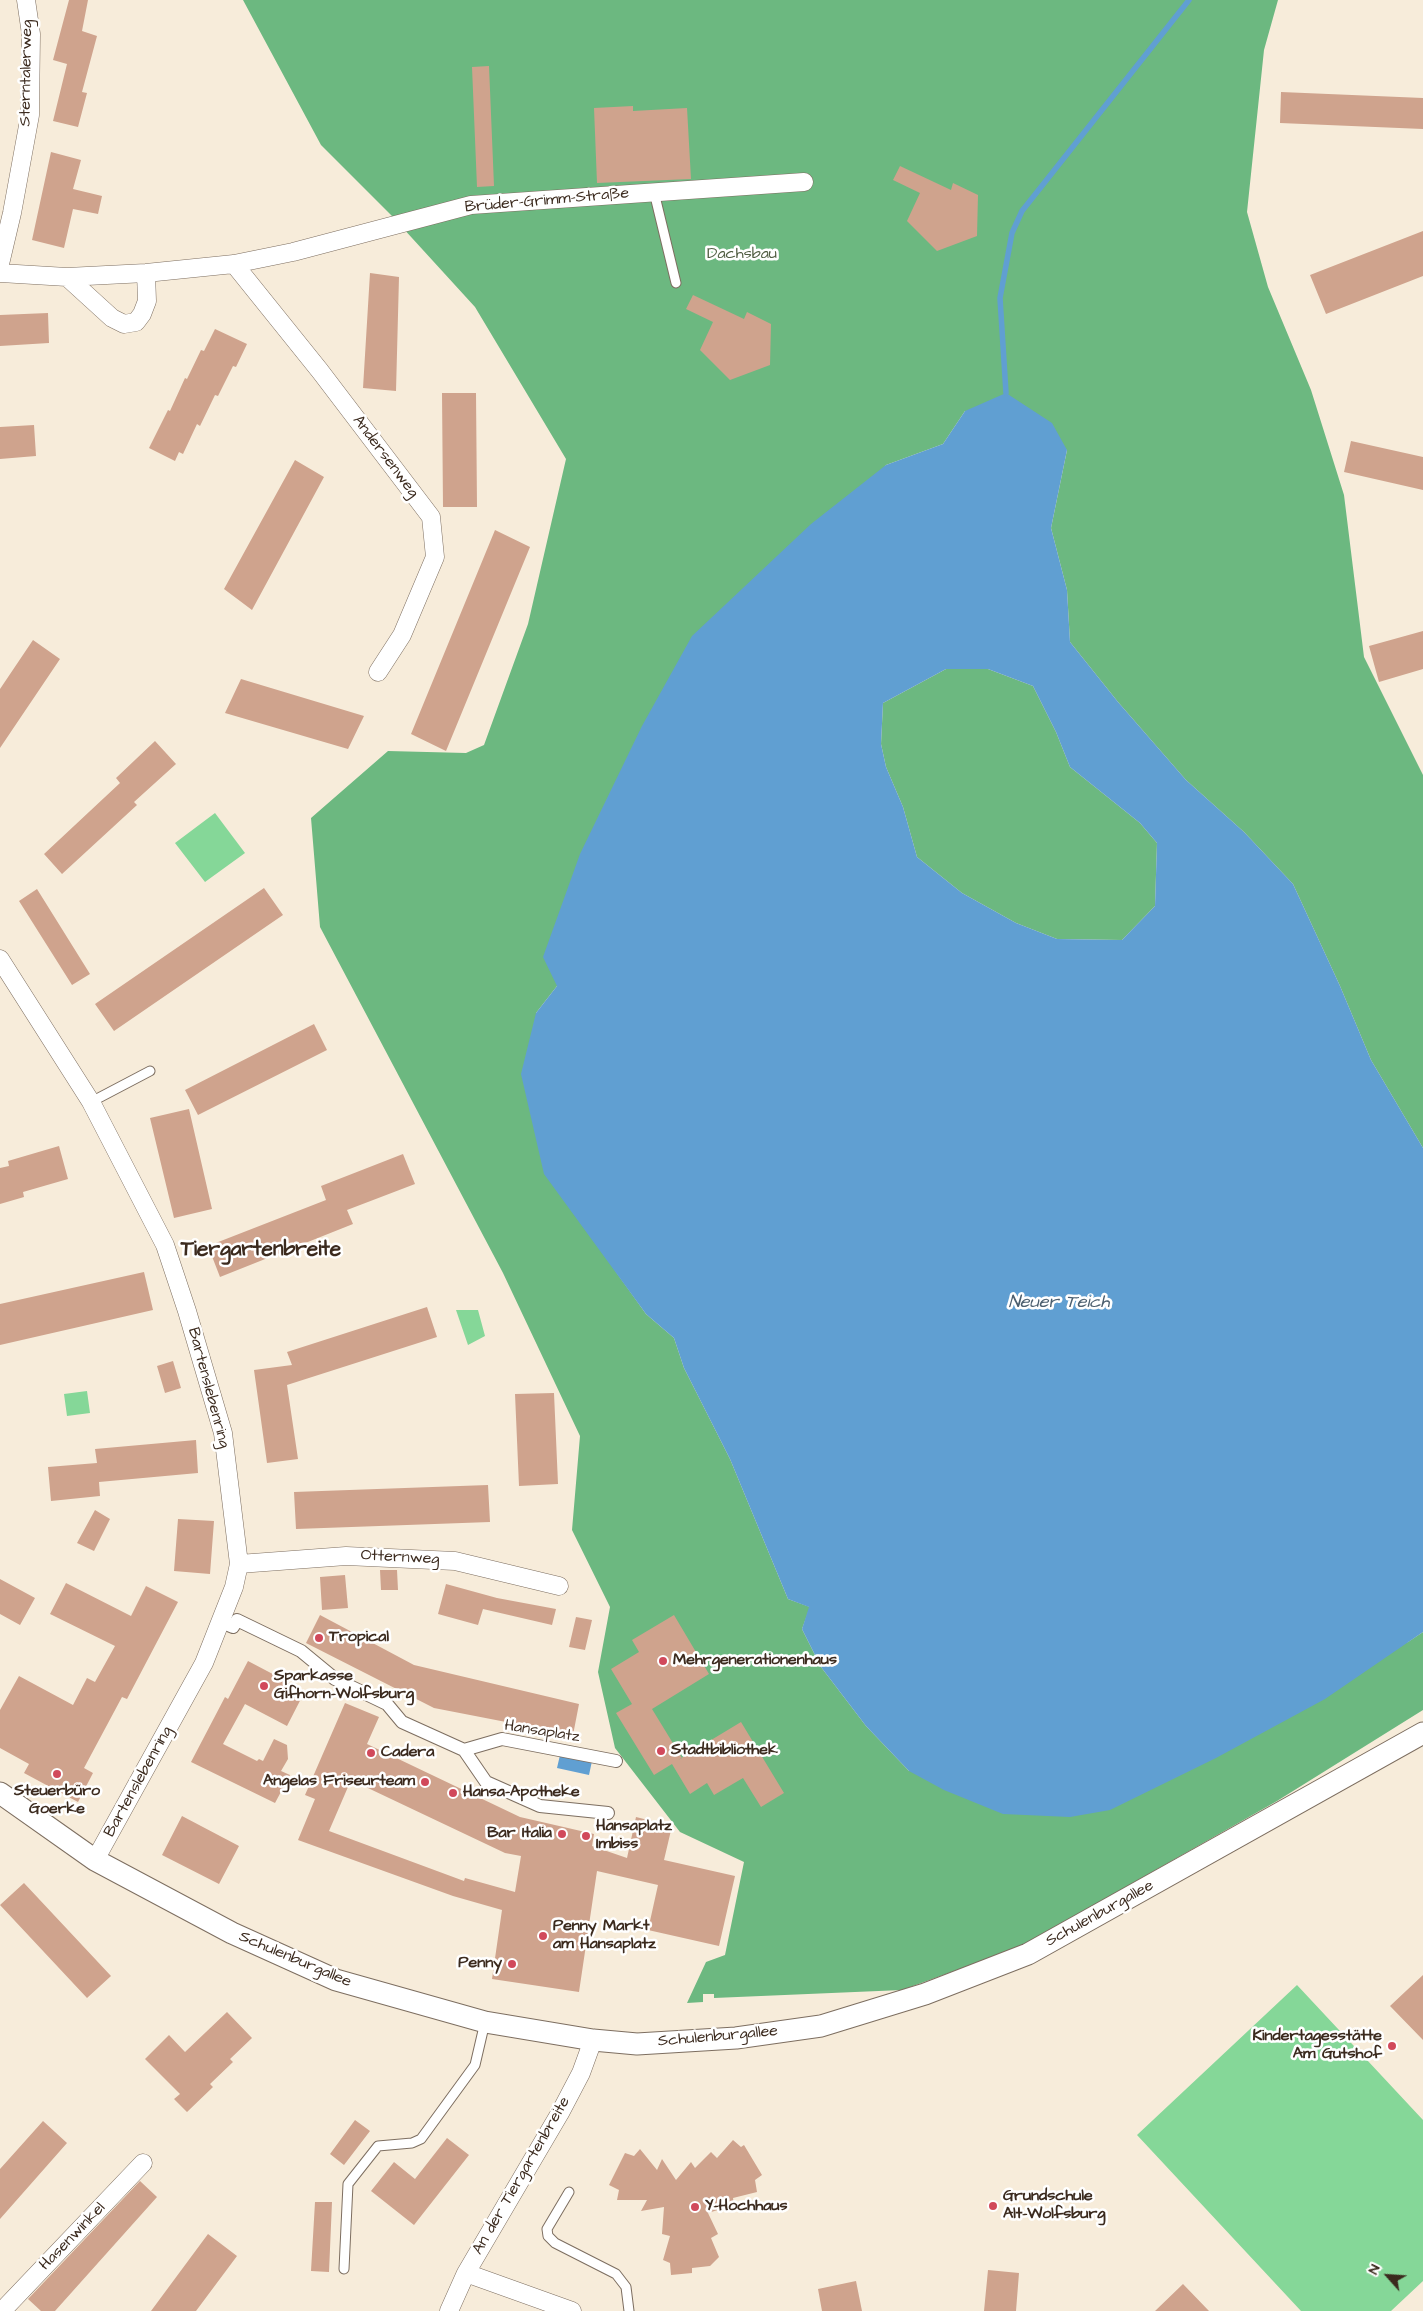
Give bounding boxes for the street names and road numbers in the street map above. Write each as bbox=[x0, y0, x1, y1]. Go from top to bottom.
street label: Sterntalerweg bbox=[16, 19, 38, 127]
street label: Brüder-Grimm-Straße bbox=[464, 184, 630, 218]
street label: Andersenweg bbox=[348, 412, 422, 502]
street label: Bartenslebenring bbox=[183, 1326, 233, 1450]
street label: Otternweg bbox=[360, 1546, 440, 1570]
street label: Hansaplatz bbox=[503, 1717, 581, 1747]
street label: Bartenslebenring bbox=[101, 1723, 177, 1841]
street label: Schulenburgallee bbox=[1043, 1876, 1157, 1952]
street label: Schulenburgallee bbox=[236, 1928, 354, 1992]
street label: Schulenburgallee bbox=[657, 2022, 779, 2052]
street label: An der Tiergartenbreite bbox=[469, 2094, 575, 2258]
street label: Hasenwinkel bbox=[36, 2199, 110, 2275]

